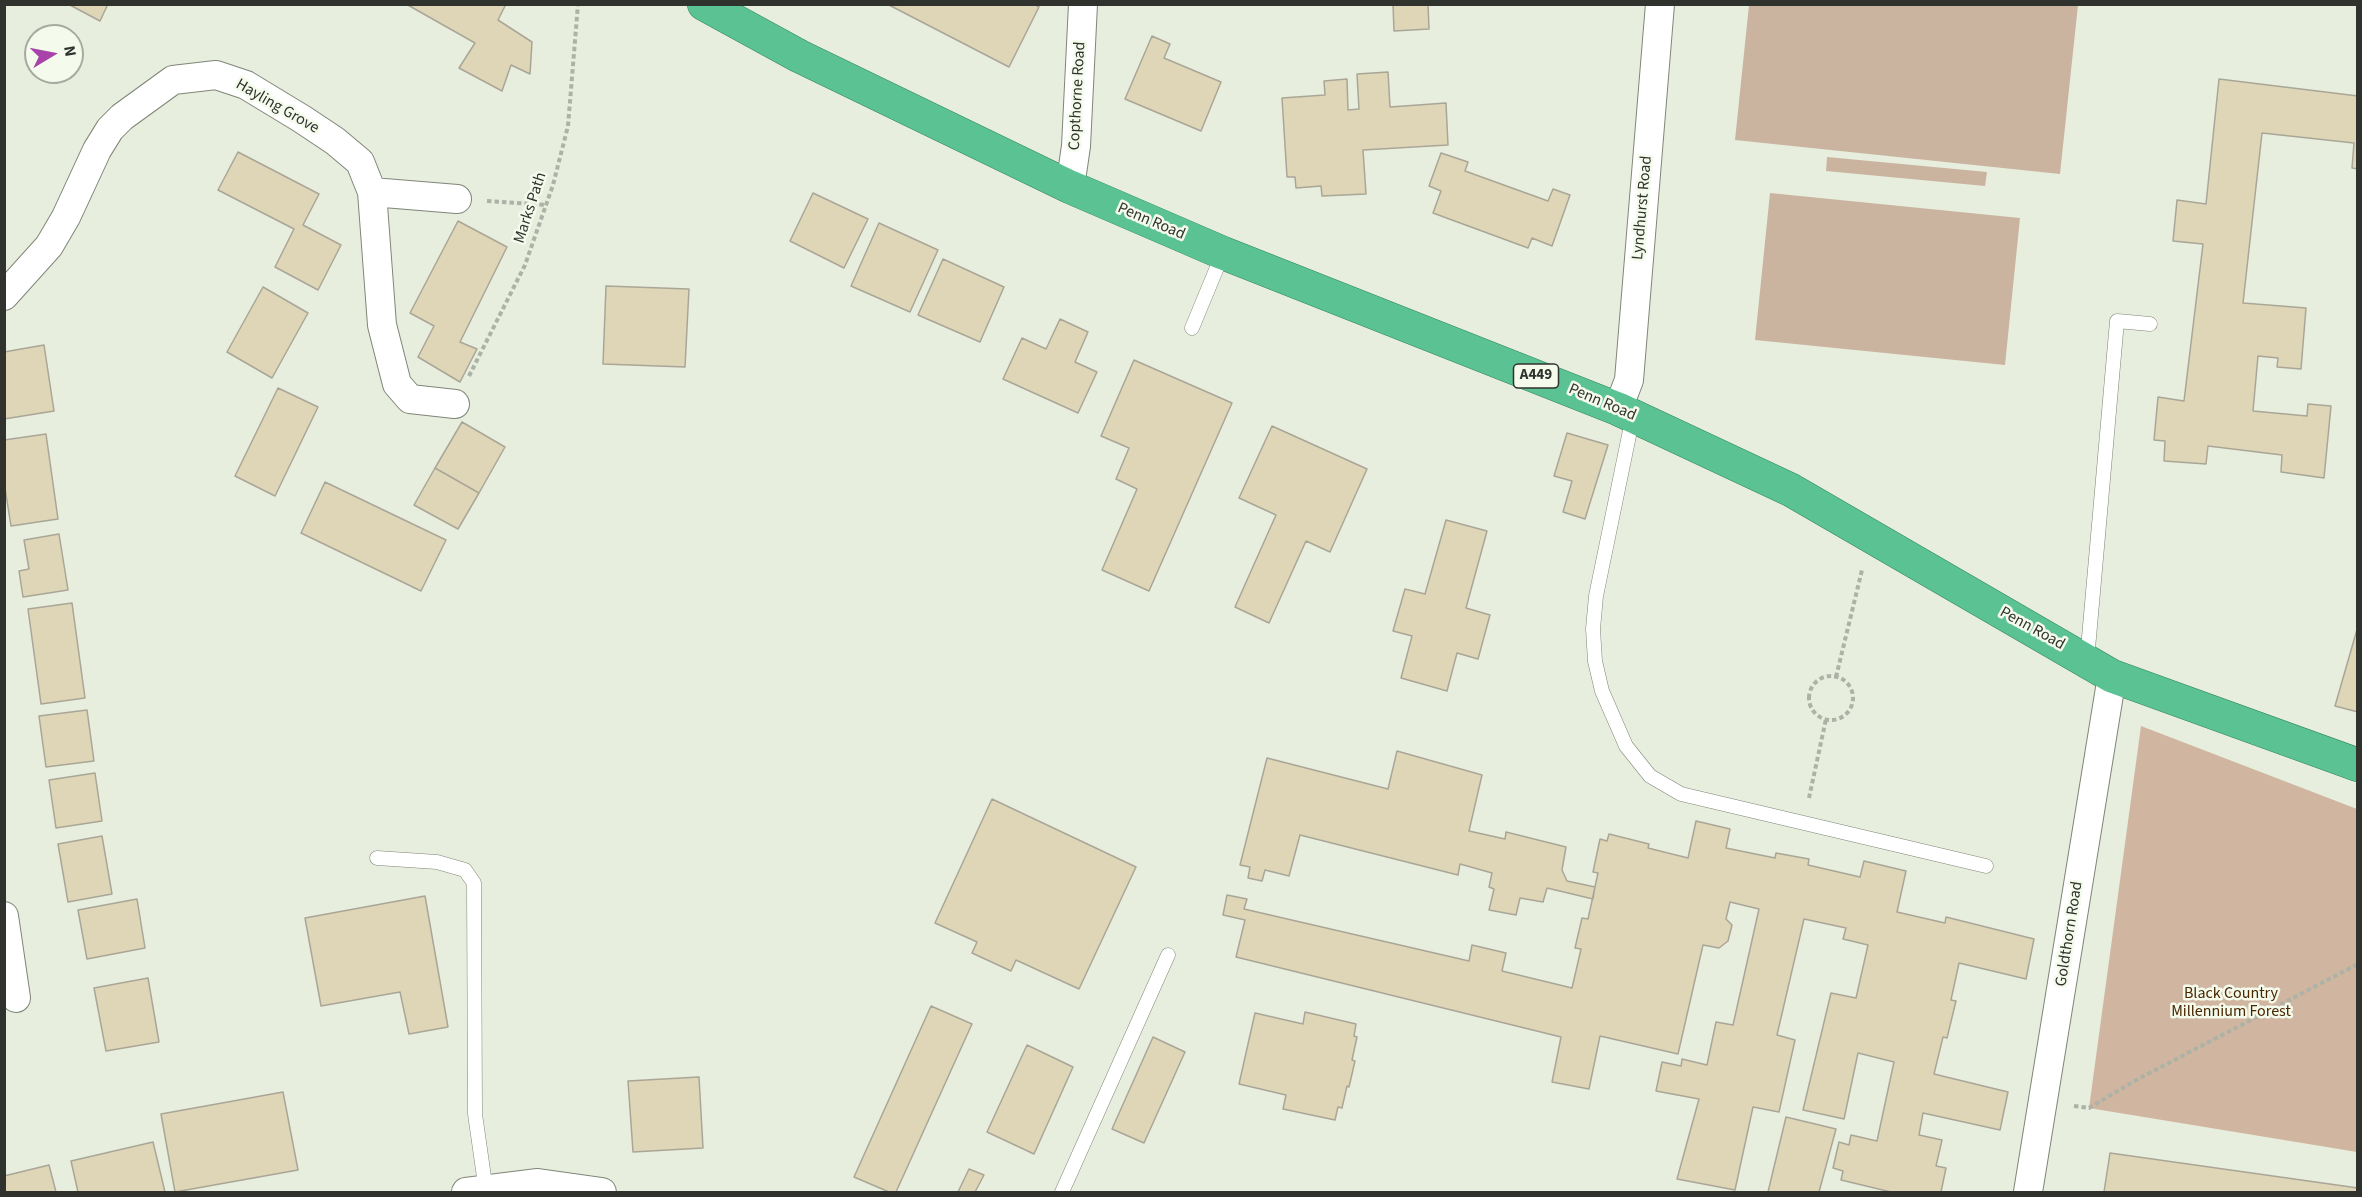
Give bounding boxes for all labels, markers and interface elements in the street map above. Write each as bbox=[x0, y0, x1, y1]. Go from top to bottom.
north arrow bbox=[24, 24, 84, 84]
street label: Copthorne Road bbox=[1066, 41, 1090, 151]
text: N bbox=[58, 44, 82, 58]
street label: Hayling Grove bbox=[232, 75, 322, 139]
street label: Lyndhurst Road bbox=[1629, 155, 1657, 261]
street label: Marks Path bbox=[511, 170, 551, 246]
street label: Penn Road bbox=[1114, 199, 1188, 245]
road number: A449 bbox=[1514, 364, 1558, 388]
street label: Penn Road bbox=[1565, 380, 1639, 426]
street label: Penn Road bbox=[1996, 603, 2068, 655]
street label: Goldthorn Road bbox=[2052, 880, 2088, 988]
park label: Black Country Millennium Forest bbox=[2171, 984, 2291, 1022]

